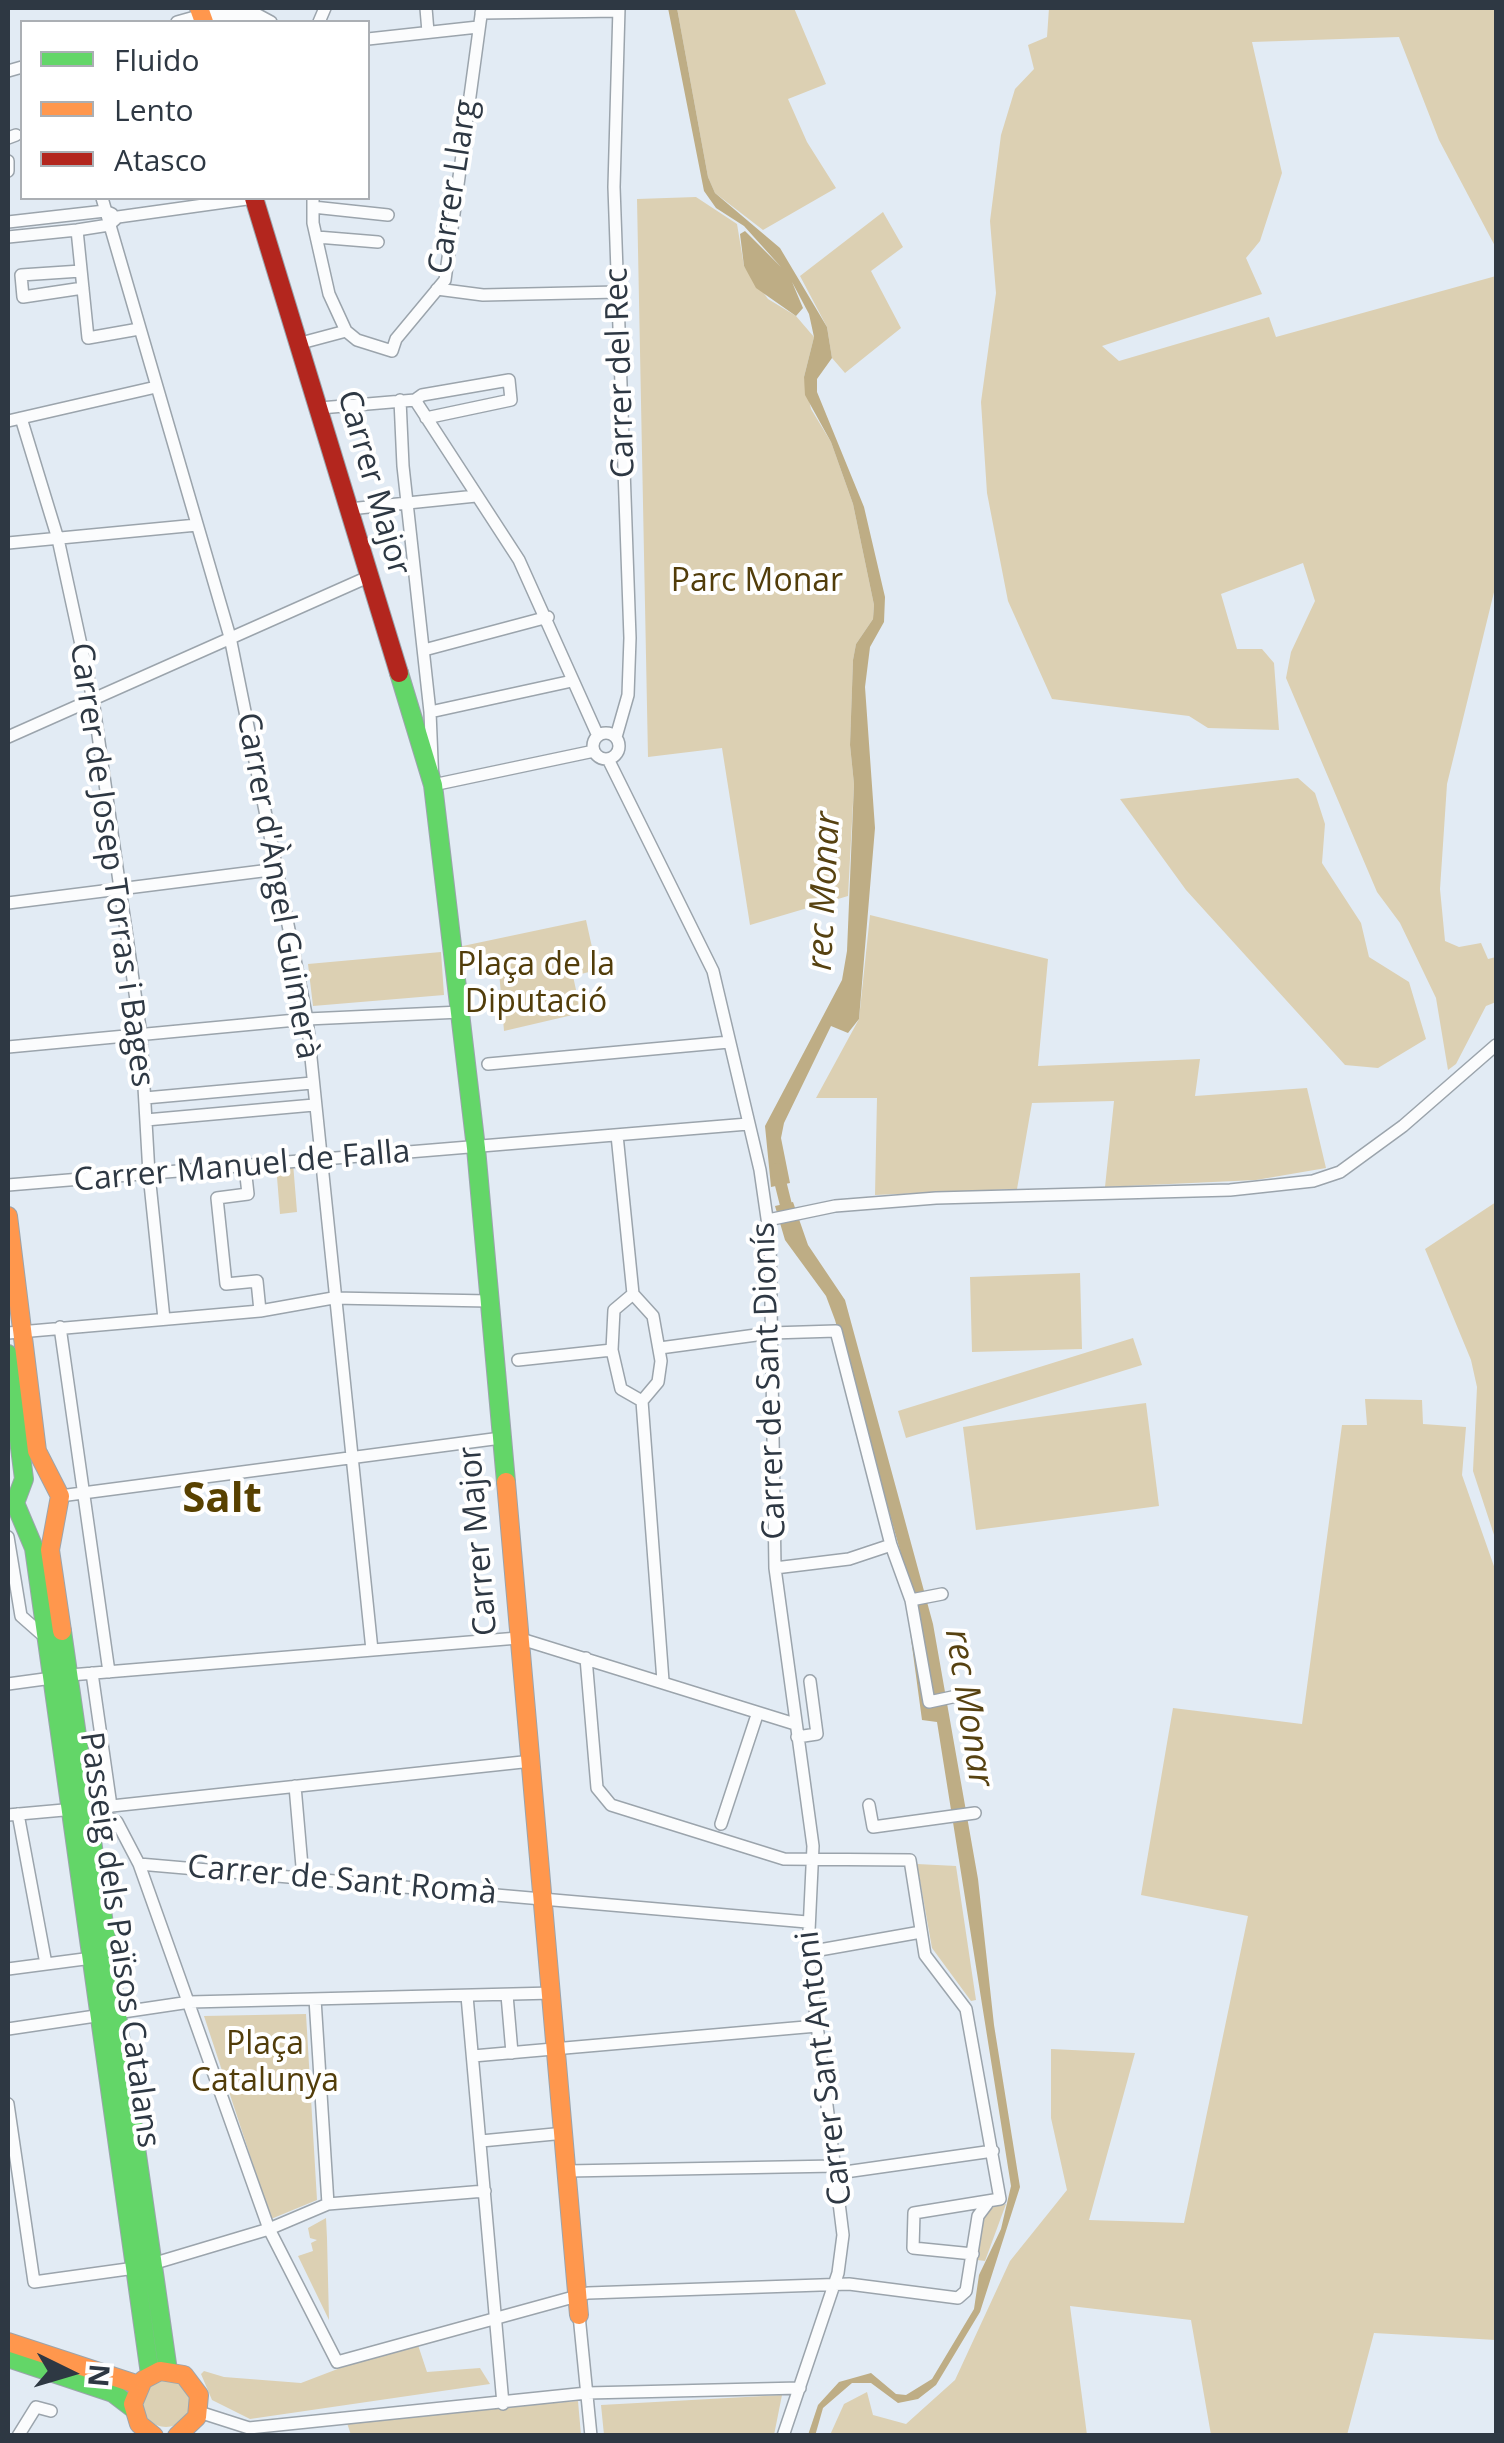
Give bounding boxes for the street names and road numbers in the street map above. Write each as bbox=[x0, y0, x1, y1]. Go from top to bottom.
street label: Carrer Llarg bbox=[421, 97, 487, 277]
street label: Carrer del Rec bbox=[598, 267, 644, 479]
street label: Carrer Major bbox=[328, 386, 418, 580]
street label: Carrer de Josep Torras i Bages bbox=[61, 640, 161, 1090]
street label: Carrer d'Àngel Guimerà bbox=[228, 710, 326, 1062]
street label: Carrer Manuel de Falla bbox=[72, 1133, 412, 1201]
street label: Carrer de Sant Dionís bbox=[745, 1222, 795, 1540]
street label: Carrer Major bbox=[452, 1444, 506, 1638]
street label: Passeig dels Països Catalans bbox=[71, 1730, 167, 2150]
street label: Carrer de Sant Romà bbox=[186, 1848, 498, 1914]
street label: Carrer Sant Antoni bbox=[789, 1929, 861, 2207]

